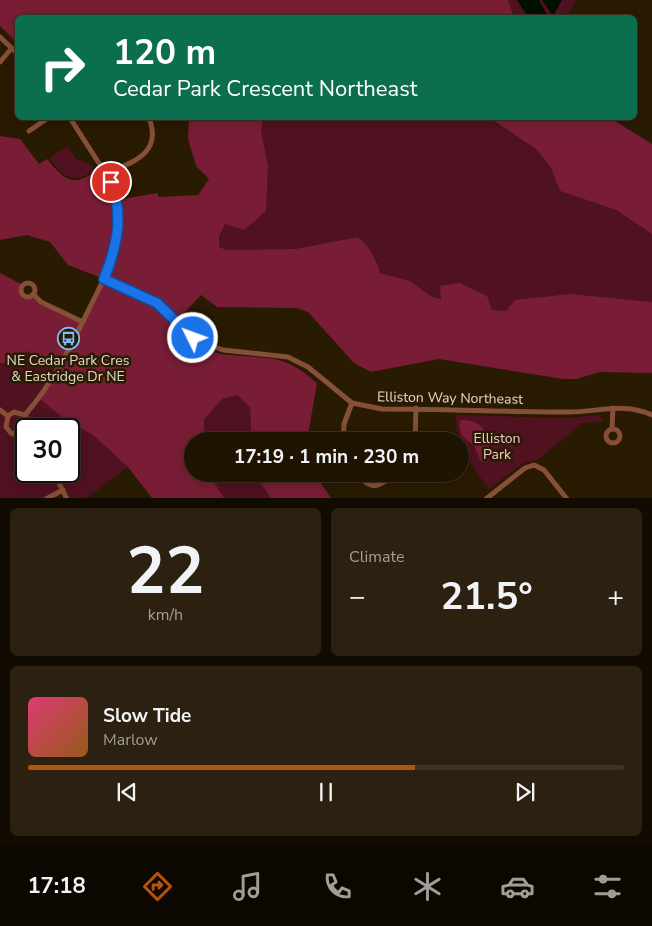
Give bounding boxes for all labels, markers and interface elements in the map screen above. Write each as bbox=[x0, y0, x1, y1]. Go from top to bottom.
text: 120 m bbox=[113, 29, 216, 76]
icon: right bbox=[30, 35, 95, 100]
text: Cedar Park Crescent Northeast bbox=[113, 74, 417, 104]
pin bbox=[90, 161, 132, 203]
icon: arrive bbox=[97, 168, 125, 196]
position arrow bbox=[166, 311, 218, 363]
bus stop icon: NE Cedar Park Cres & Eastridge Dr NE bbox=[56, 326, 80, 350]
place label: NE Cedar Park Cres & Eastridge Dr NE bbox=[7, 351, 130, 386]
street label: Elliston Way Northeast bbox=[377, 387, 523, 409]
speed limit sign: 30 bbox=[15, 418, 80, 483]
park label: Elliston Park bbox=[474, 429, 520, 464]
text: 17:19 · 1 min · 230 m bbox=[234, 444, 419, 470]
text: 22 bbox=[126, 527, 205, 616]
text: Climate bbox=[349, 546, 404, 568]
text: 21.5° bbox=[440, 571, 533, 622]
text: − bbox=[349, 578, 366, 616]
text: + bbox=[607, 578, 624, 616]
text: km/h bbox=[148, 604, 183, 626]
text: Slow Tide bbox=[103, 703, 191, 729]
text: Marlow bbox=[103, 729, 158, 751]
icon: previous bbox=[113, 778, 141, 806]
icon: pause bbox=[312, 778, 340, 806]
icon: next bbox=[511, 778, 539, 806]
icon: directions bbox=[140, 869, 175, 904]
icon: music bbox=[230, 869, 265, 904]
icon: phone bbox=[320, 869, 355, 904]
icon: climate bbox=[410, 869, 445, 904]
icon: car bbox=[500, 869, 535, 904]
icon: filters bbox=[590, 869, 625, 904]
text: 17:18 bbox=[27, 871, 86, 901]

